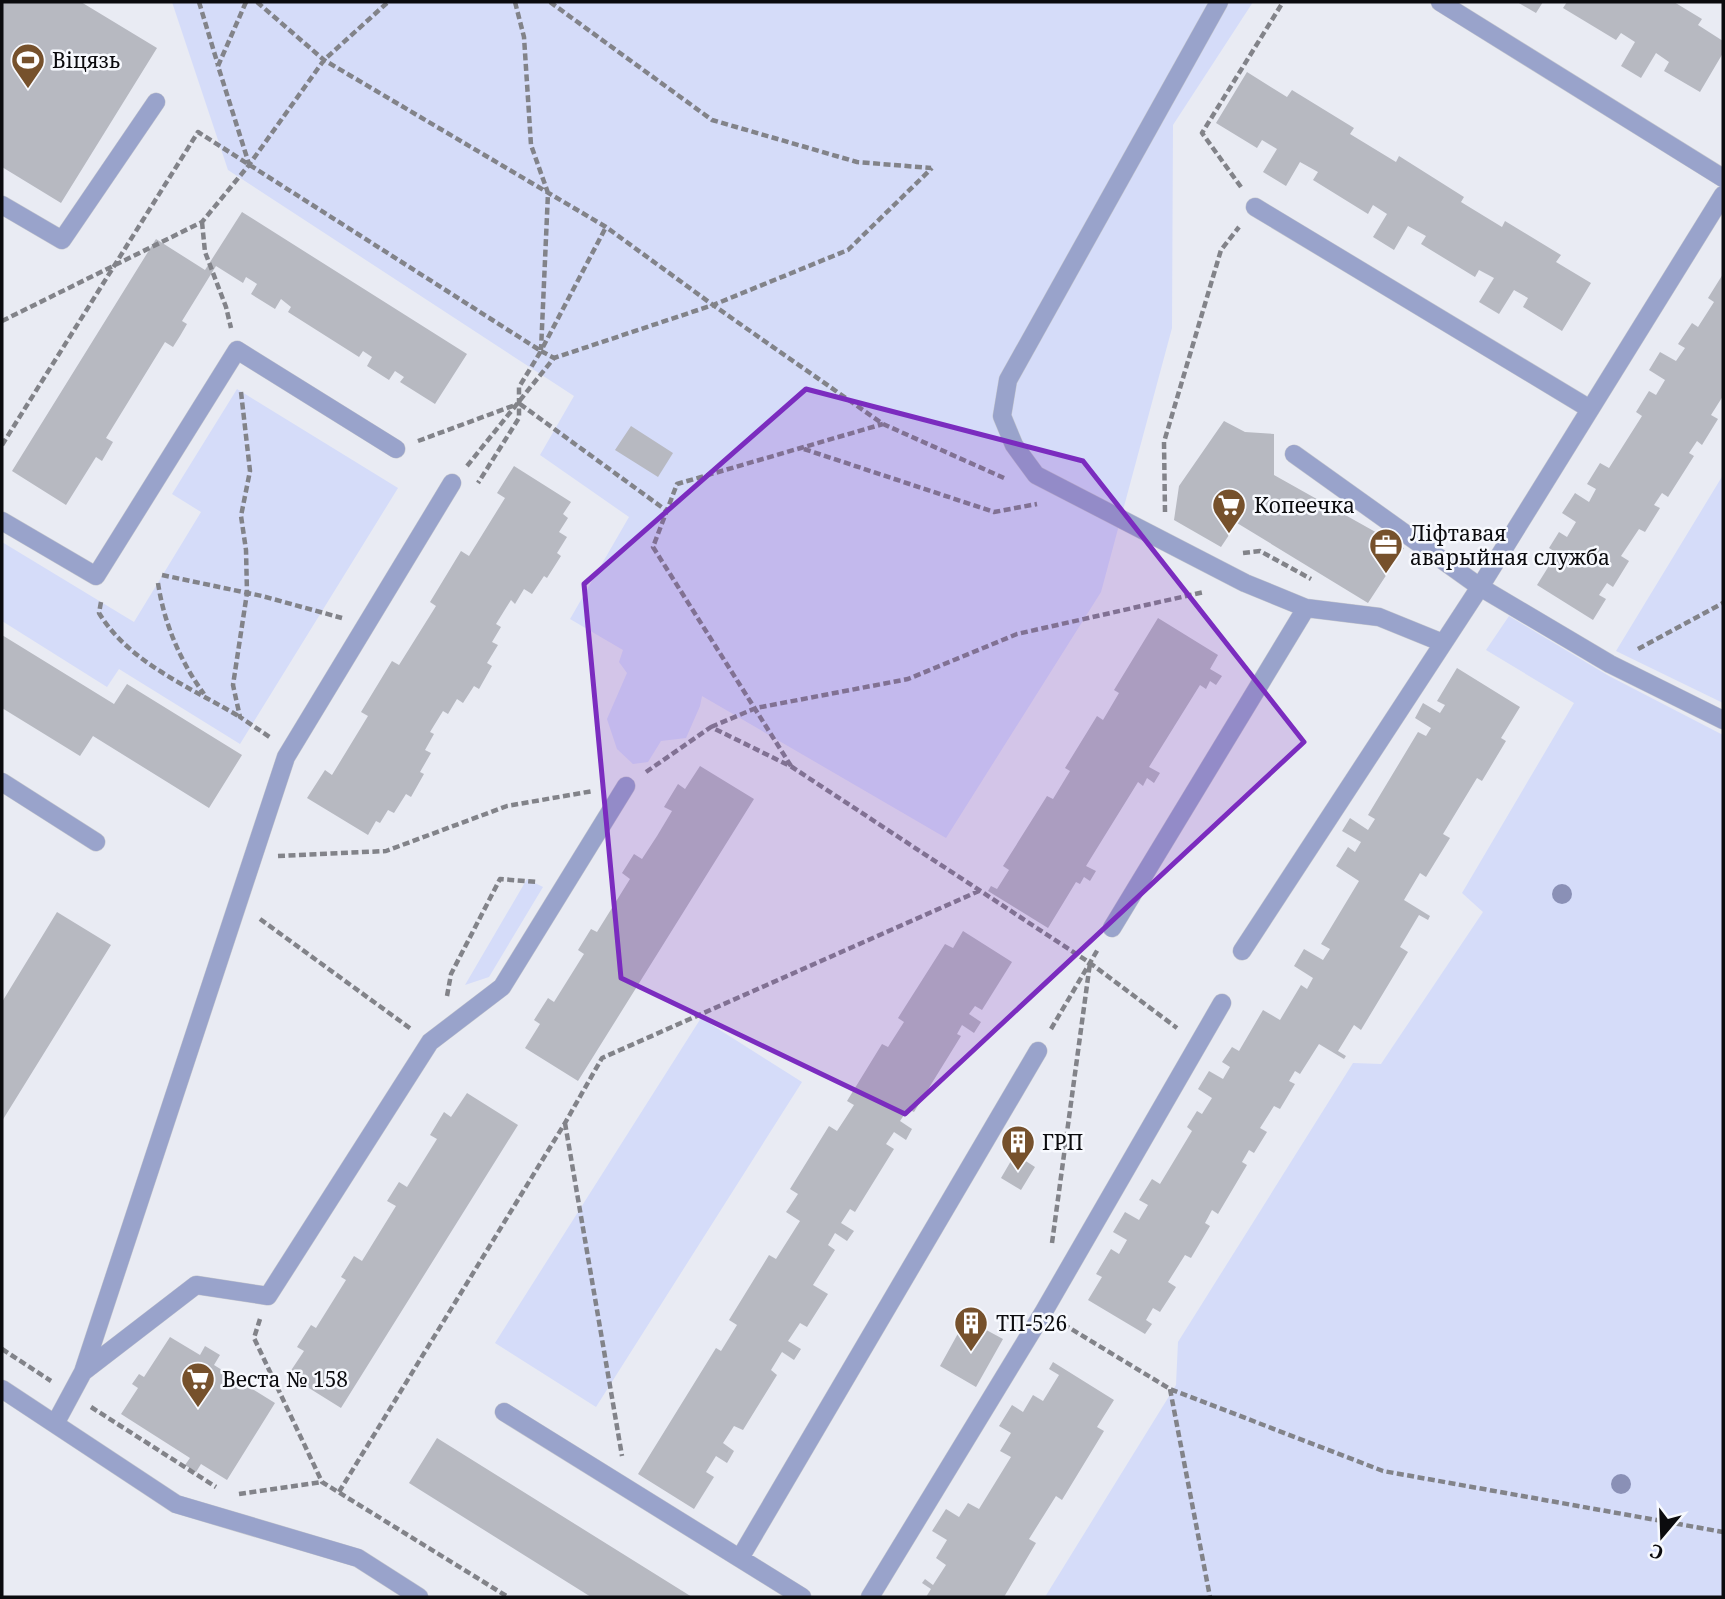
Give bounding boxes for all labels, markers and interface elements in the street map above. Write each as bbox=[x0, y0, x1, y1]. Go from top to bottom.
sports icon: Віцязь bbox=[9, 41, 47, 90]
place label: Віцязь bbox=[52, 46, 120, 74]
supermarket icon: Копеечка bbox=[1210, 486, 1248, 535]
place label: Копеечка bbox=[1254, 491, 1355, 519]
place label: Ліфтавая аварыйная служба bbox=[1410, 519, 1610, 571]
office icon: Ліфтавая аварыйная служба bbox=[1367, 526, 1405, 575]
building icon: ГРП bbox=[999, 1123, 1037, 1172]
place label: ГРП bbox=[1042, 1128, 1083, 1156]
building icon: ТП-526 bbox=[952, 1304, 990, 1353]
place label: ТП-526 bbox=[996, 1309, 1067, 1337]
supermarket icon: Веста № 158 bbox=[179, 1360, 217, 1409]
place label: Веста № 158 bbox=[222, 1365, 348, 1393]
north arrow bbox=[1627, 1501, 1697, 1571]
text: С bbox=[1646, 1538, 1667, 1566]

